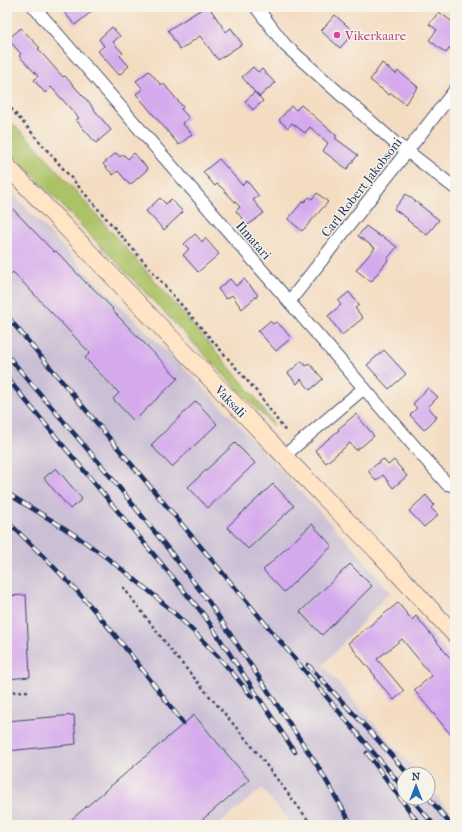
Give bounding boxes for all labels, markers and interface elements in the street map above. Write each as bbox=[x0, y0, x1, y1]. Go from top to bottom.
place label: Vikerkaare bbox=[344, 28, 407, 43]
marker: Vikerkaare bbox=[332, 30, 342, 40]
street label: Carl Robert Jakobsoni bbox=[318, 135, 405, 240]
street label: Ilmatari bbox=[233, 218, 274, 263]
street label: Vaksali bbox=[211, 382, 250, 421]
north arrow bbox=[396, 766, 436, 806]
text: N bbox=[412, 770, 421, 783]

